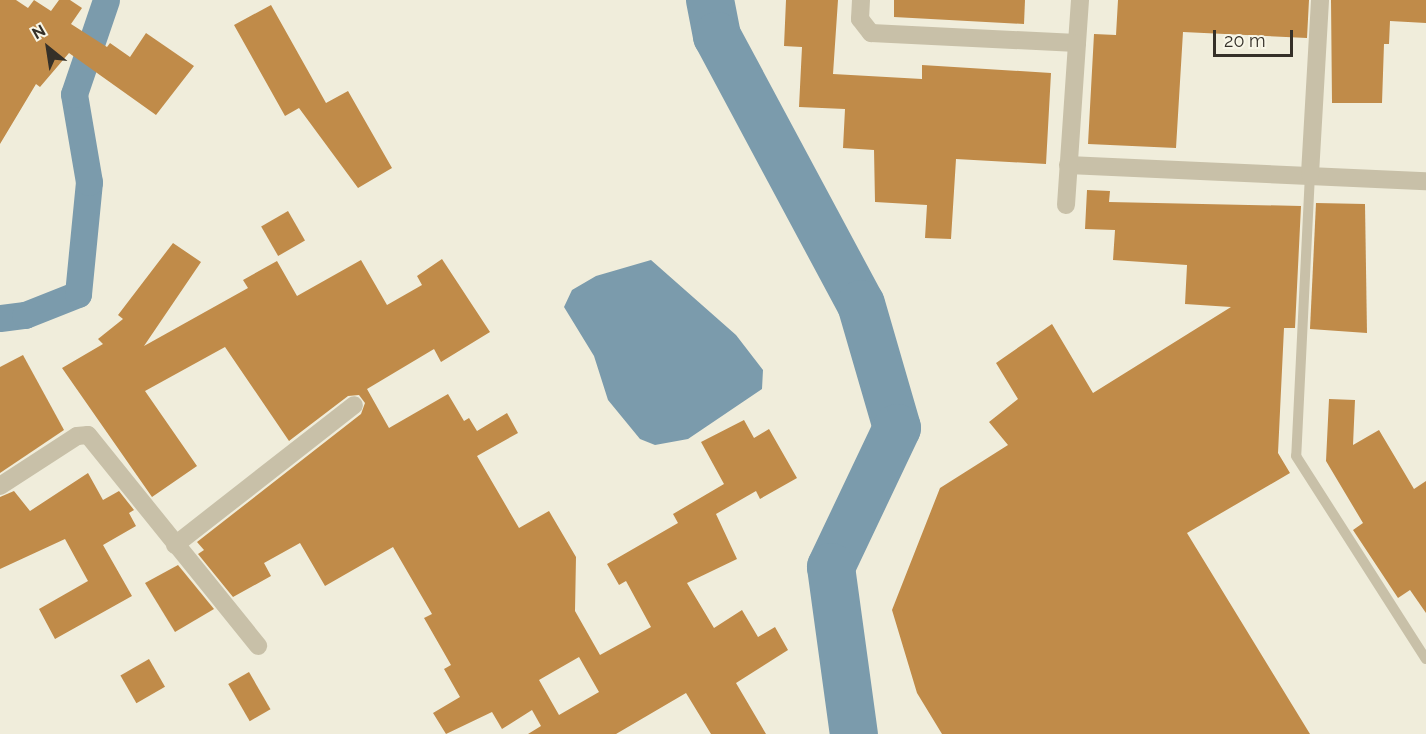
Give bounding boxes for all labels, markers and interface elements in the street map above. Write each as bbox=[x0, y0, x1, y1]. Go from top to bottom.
north arrow bbox=[18, 18, 78, 78]
scale bar bbox=[1216, 18, 1296, 56]
text: N bbox=[29, 21, 49, 43]
text: 20 m bbox=[1224, 30, 1266, 51]

